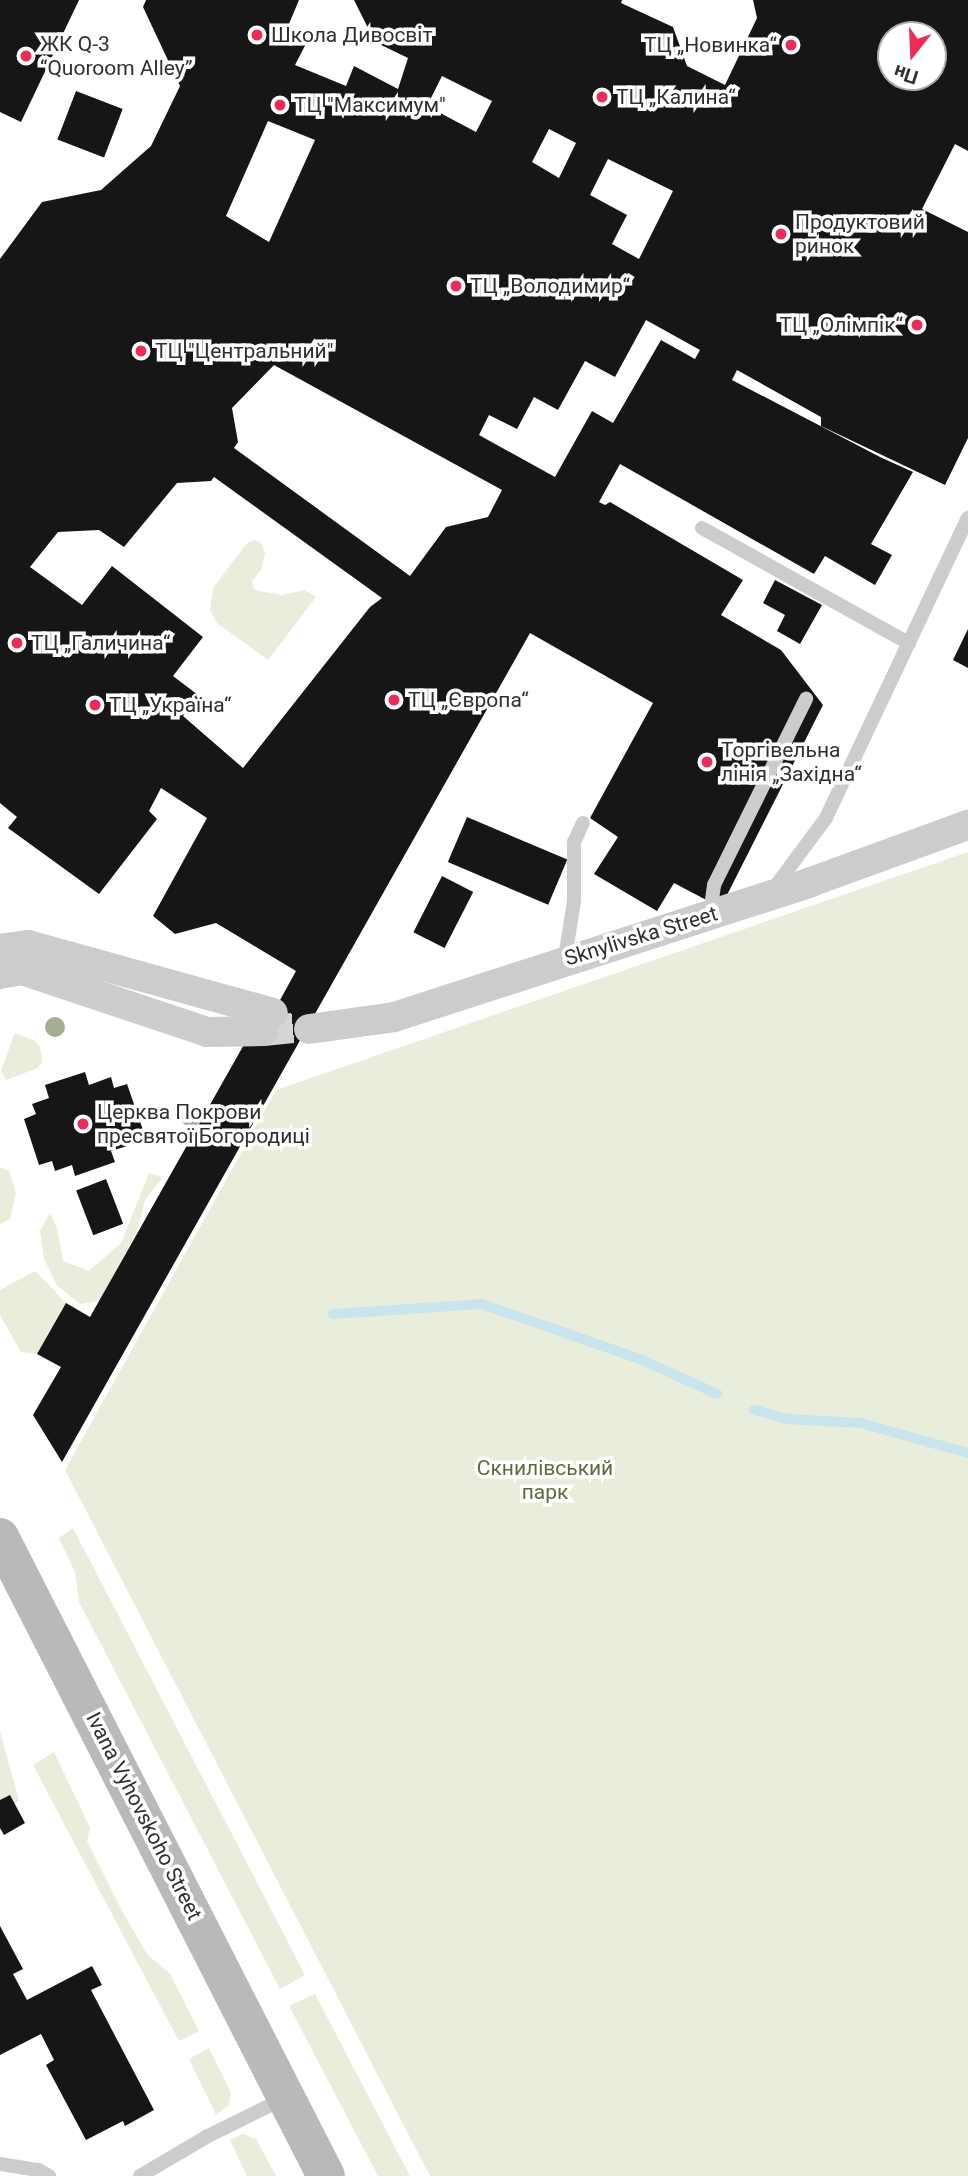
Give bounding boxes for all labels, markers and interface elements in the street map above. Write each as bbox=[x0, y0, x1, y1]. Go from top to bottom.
north arrow bbox=[877, 21, 947, 91]
place label: Школа Дивосвіт bbox=[271, 22, 433, 48]
marker: Школа Дивосвіт bbox=[249, 27, 265, 43]
place label: ЖК Q-3 “Quoroom Alley” bbox=[40, 31, 192, 81]
place label: ТЦ „Новинка“ bbox=[644, 32, 777, 58]
marker: ТЦ „Новинка“ bbox=[783, 37, 799, 53]
marker: ЖК Q-3 “Quoroom Alley” bbox=[18, 48, 34, 64]
text: Пн bbox=[891, 60, 921, 89]
place label: ТЦ „Калина“ bbox=[616, 84, 736, 110]
marker: ТЦ „Калина“ bbox=[594, 89, 610, 105]
place label: ТЦ "Максимум" bbox=[294, 92, 446, 118]
marker: ТЦ "Максимум" bbox=[272, 97, 288, 113]
place label: Продуктовий ринок bbox=[795, 209, 925, 259]
marker: Продуктовий ринок bbox=[773, 226, 789, 242]
place label: ТЦ „Володимир“ bbox=[470, 273, 630, 299]
marker: ТЦ „Володимир“ bbox=[448, 278, 464, 294]
place label: ТЦ „Олімпік“ bbox=[779, 312, 903, 338]
marker: ТЦ „Олімпік“ bbox=[909, 317, 925, 333]
place label: ТЦ "Центральний" bbox=[155, 338, 333, 364]
marker: ТЦ "Центральний" bbox=[133, 343, 149, 359]
place label: ТЦ „Галичина“ bbox=[31, 630, 170, 656]
marker: ТЦ „Галичина“ bbox=[9, 635, 25, 651]
place label: ТЦ „Європа“ bbox=[408, 687, 529, 713]
place label: ТЦ „Україна“ bbox=[109, 692, 232, 718]
marker: ТЦ „Європа“ bbox=[386, 692, 402, 708]
marker: ТЦ „Україна“ bbox=[87, 697, 103, 713]
place label: Торгівельна лінія „Західна“ bbox=[721, 737, 862, 787]
marker: Торгівельна лінія „Західна“ bbox=[699, 754, 715, 770]
street label: Sknylivska Street bbox=[562, 901, 720, 971]
place label: Церква Покрови пресвятої Богородиці bbox=[97, 1099, 310, 1149]
marker: Церква Покрови пресвятої Богородиці bbox=[75, 1116, 91, 1132]
park label: Скнилівський парк bbox=[477, 1455, 613, 1505]
street label: Ivana Vyhovskoho Street bbox=[81, 1708, 207, 1924]

